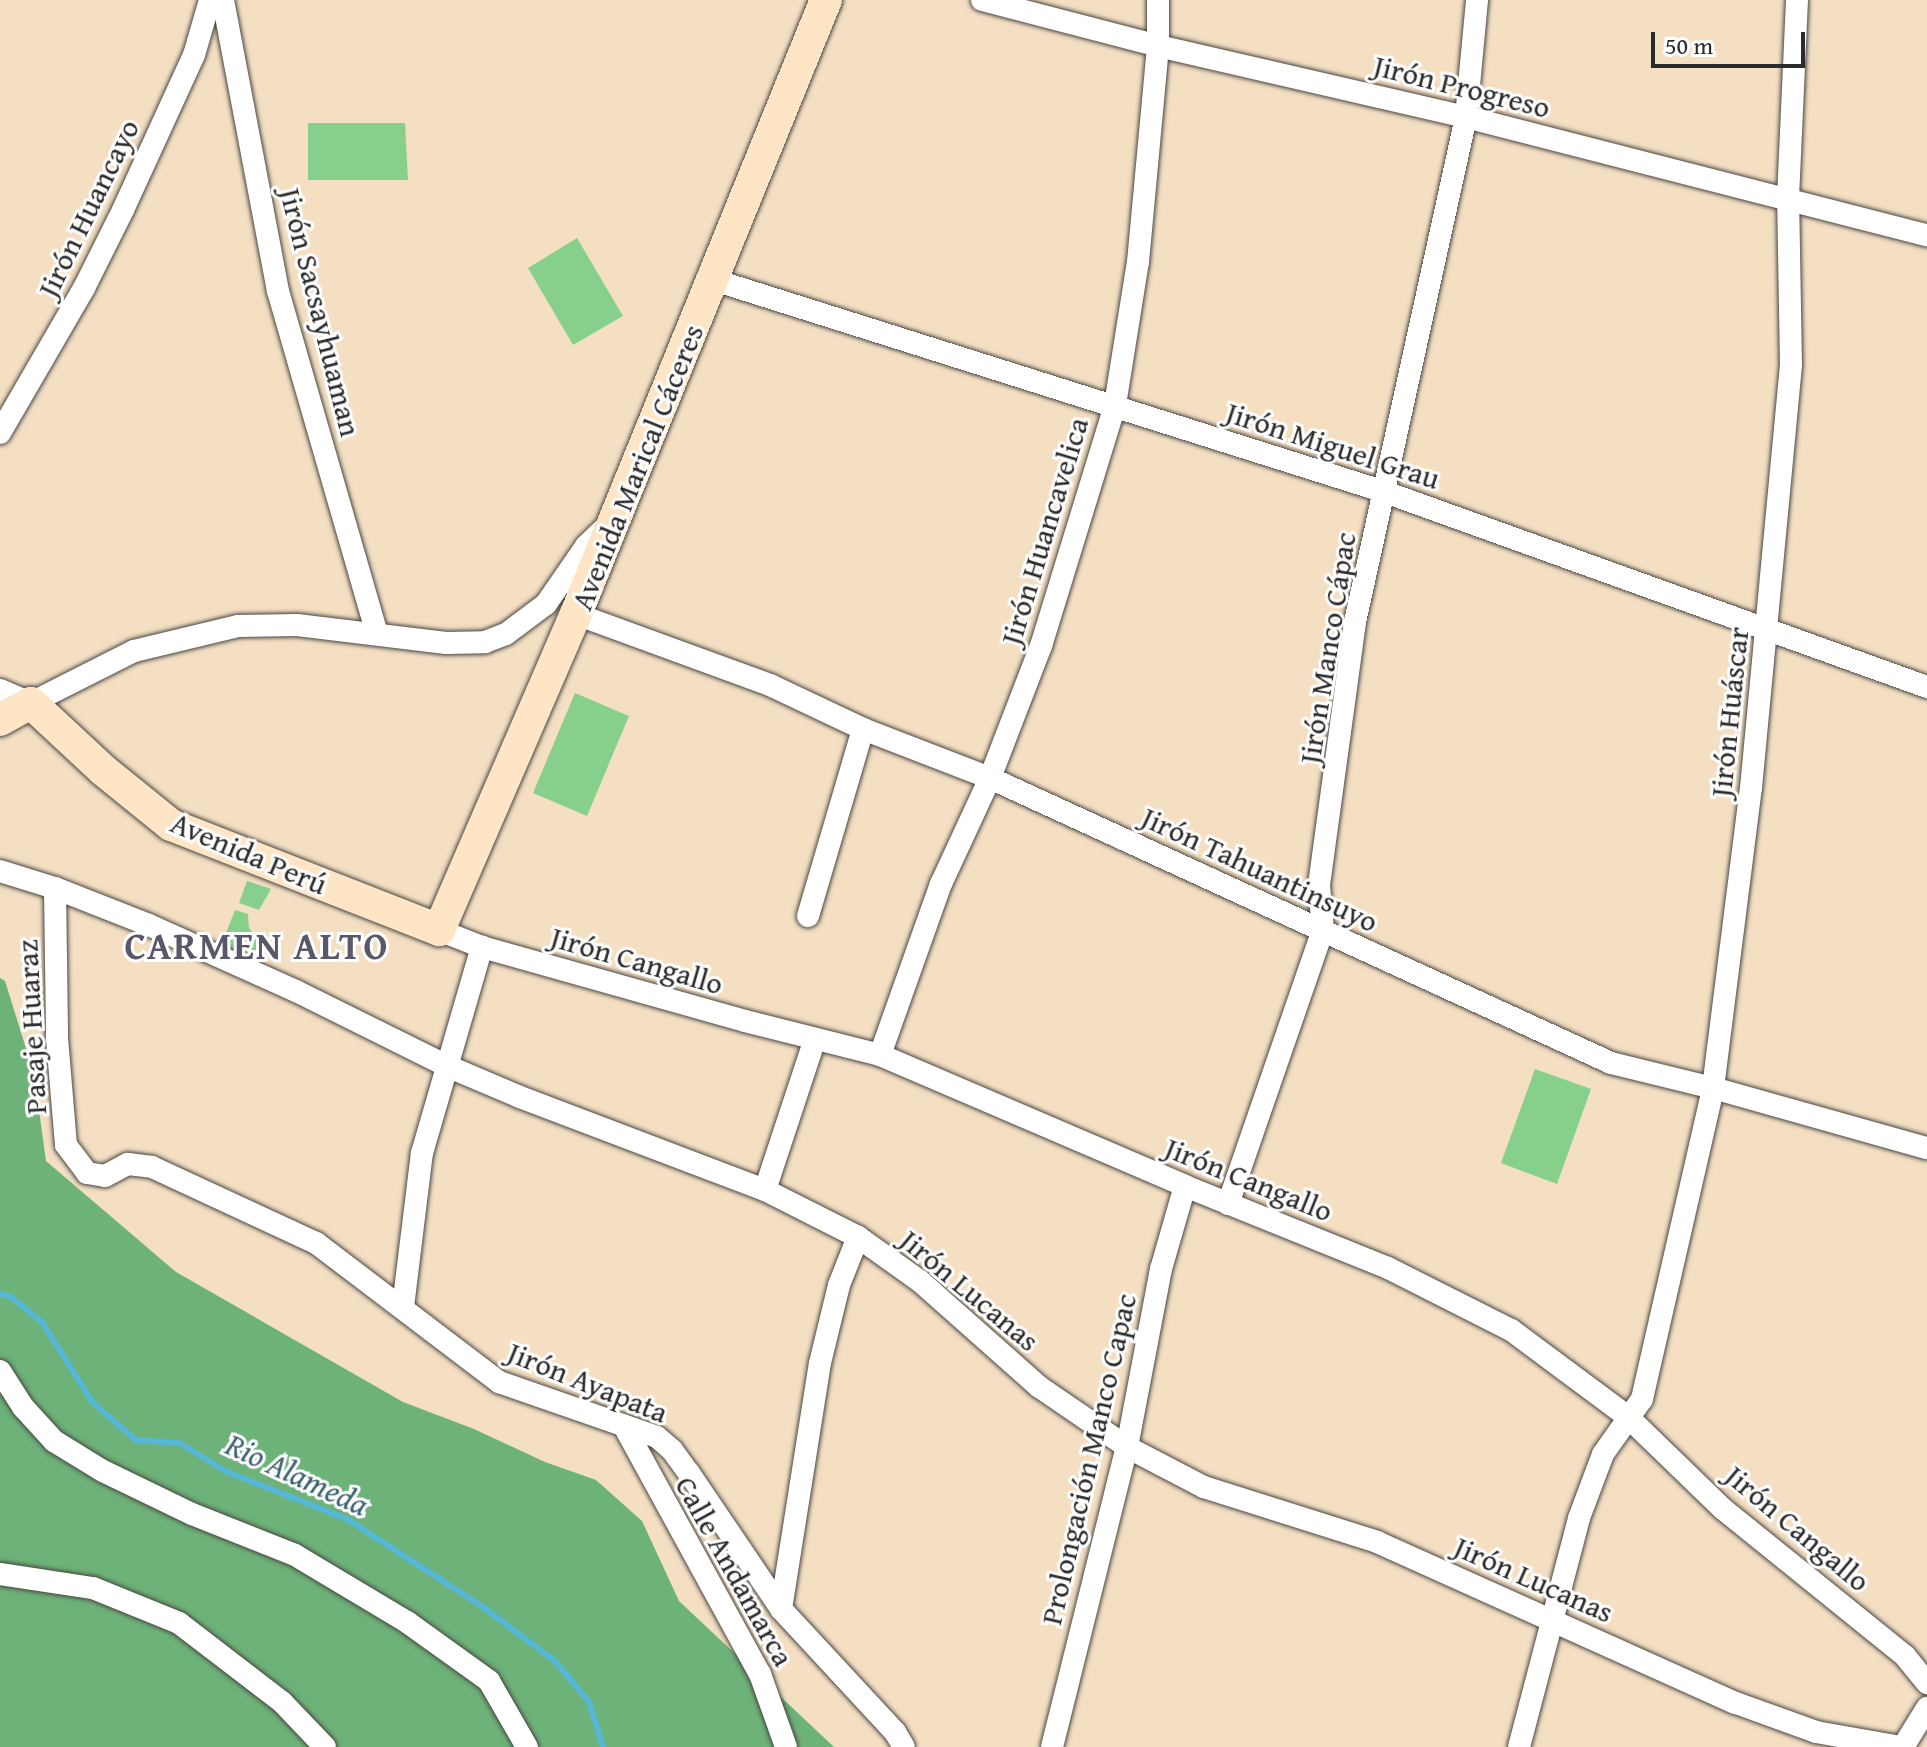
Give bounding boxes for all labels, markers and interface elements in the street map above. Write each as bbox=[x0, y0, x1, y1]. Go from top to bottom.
scale bar bbox=[1655, 16, 1809, 66]
text: 50 m bbox=[1665, 28, 1713, 63]
street label: Jirón Progreso bbox=[1370, 47, 1554, 125]
street label: Jirón Huancayo bbox=[29, 113, 147, 303]
street label: Jirón Sacsayhuaman bbox=[273, 184, 369, 440]
street label: Avenida Marical Cáceres bbox=[563, 319, 711, 615]
street label: Jirón Miguel Grau bbox=[1222, 394, 1444, 496]
street label: Jirón Huancavelica bbox=[992, 413, 1096, 649]
street label: Jirón Manco Cápac bbox=[1291, 530, 1363, 766]
street label: Jirón Huáscar bbox=[1702, 625, 1756, 799]
street label: Jirón Tahuantinsuyo bbox=[1136, 798, 1384, 940]
street label: Avenida Perú bbox=[166, 804, 332, 902]
street label: Jirón Cangallo bbox=[547, 918, 727, 1002]
district label: CARMEN ALTO bbox=[125, 923, 389, 969]
street label: Pasaje Huaraz bbox=[8, 939, 54, 1115]
street label: Jirón Cangallo bbox=[1160, 1129, 1338, 1229]
street label: Jirón Lucanas bbox=[893, 1221, 1047, 1359]
street label: Prolongación Manco Capac bbox=[1032, 1290, 1144, 1628]
street label: Jirón Ayapata bbox=[503, 1334, 673, 1430]
water label: Rio Alameda bbox=[220, 1425, 374, 1525]
street label: Jirón Cangallo bbox=[1718, 1457, 1878, 1599]
street label: Calle Andamarca bbox=[668, 1470, 802, 1672]
street label: Jirón Lucanas bbox=[1449, 1528, 1619, 1630]

